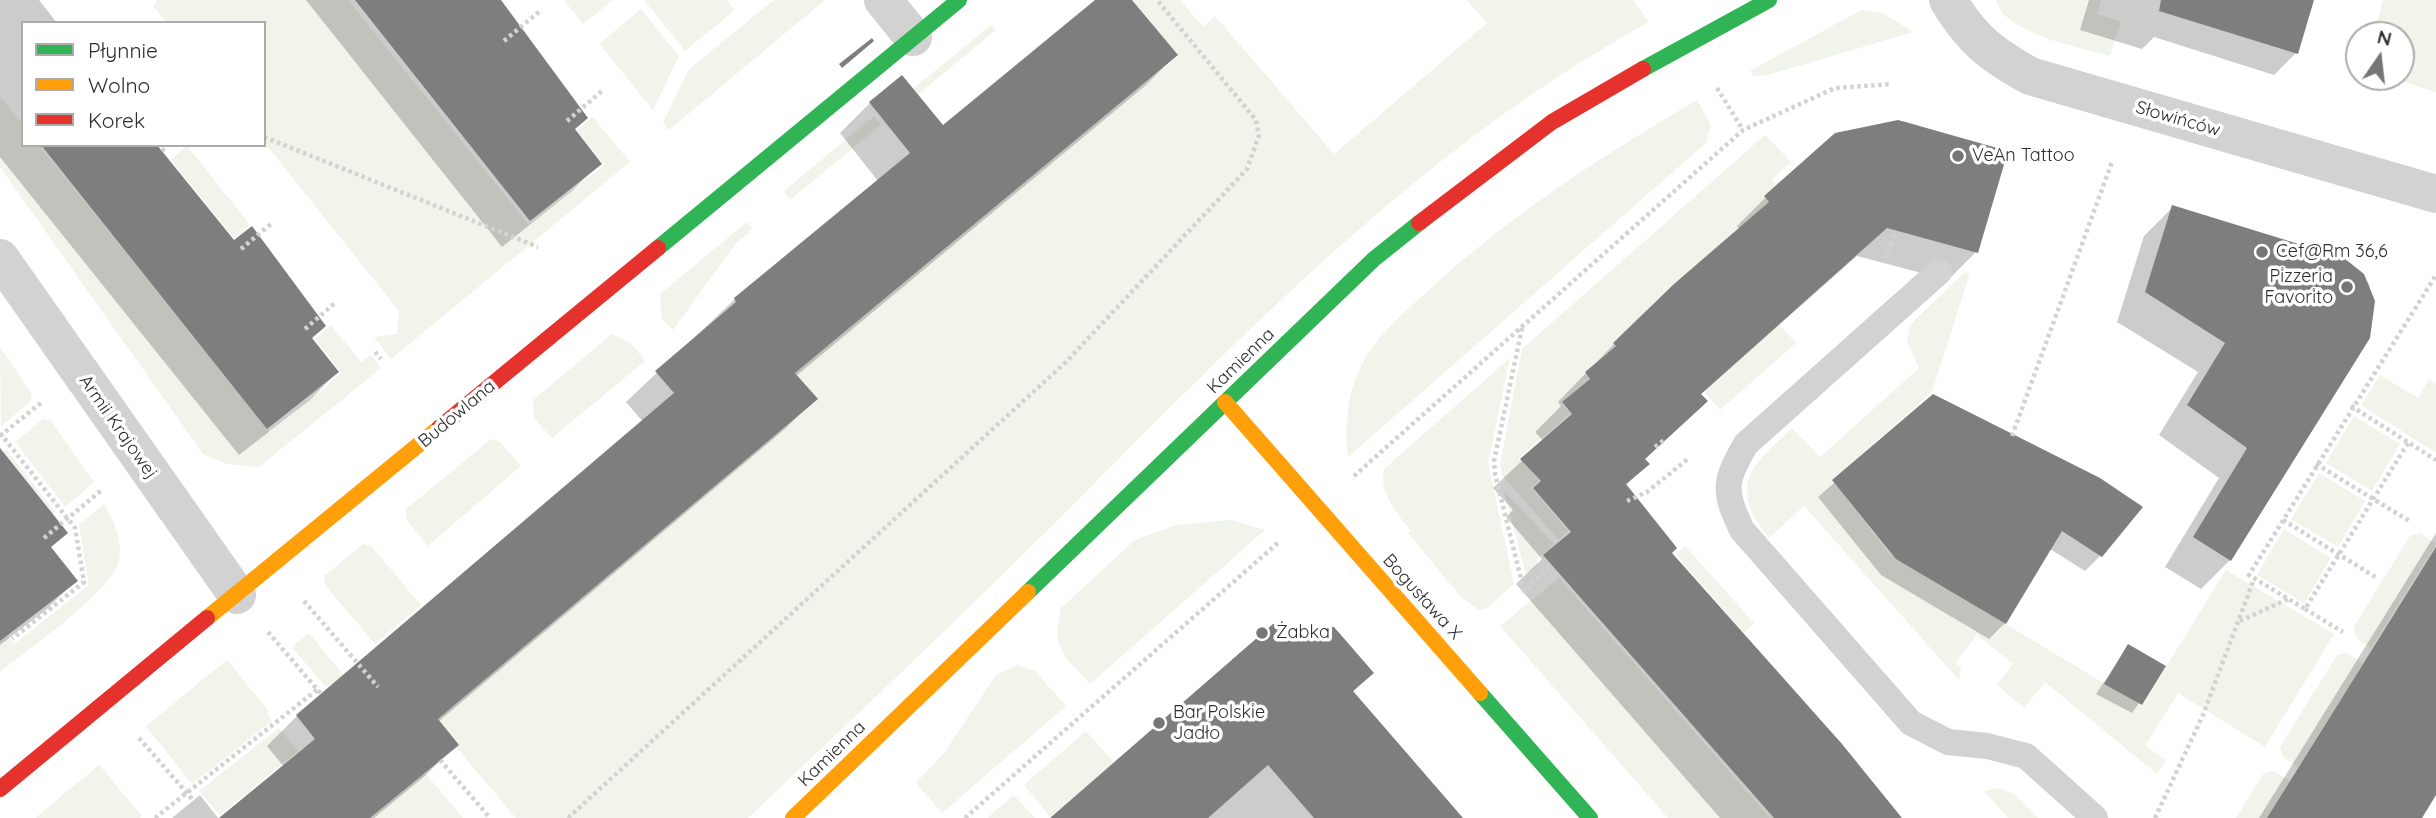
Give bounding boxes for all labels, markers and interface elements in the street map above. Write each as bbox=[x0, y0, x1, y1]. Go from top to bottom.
legend bbox=[21, 21, 266, 147]
north arrow bbox=[2345, 21, 2415, 91]
text: N bbox=[2375, 24, 2394, 51]
text: Płynnie bbox=[88, 37, 158, 63]
text: Wolno bbox=[88, 72, 150, 98]
street label: Słowińców bbox=[2133, 97, 2223, 141]
text: Korek bbox=[88, 107, 145, 133]
place label: VeAn Tattoo bbox=[1972, 145, 2075, 167]
marker: VeAn Tattoo bbox=[1950, 148, 1966, 164]
place label: Cef@Rm 36,6 bbox=[2276, 241, 2388, 263]
marker: Cef@Rm 36,6 bbox=[2254, 244, 2270, 260]
place label: Pizzeria Favorito bbox=[2265, 266, 2333, 308]
marker: Pizzeria Favorito bbox=[2339, 279, 2355, 295]
street label: Kamienna bbox=[1203, 324, 1279, 398]
street label: Armii Krajowej bbox=[74, 371, 162, 483]
street label: Budowlana bbox=[414, 376, 500, 452]
street label: Bogusława X bbox=[1378, 550, 1466, 644]
place label: Żabka bbox=[1276, 622, 1330, 644]
marker: Żabka bbox=[1254, 625, 1270, 641]
place label: Bar Polskie Jadło bbox=[1173, 702, 1265, 744]
marker: Bar Polskie Jadło bbox=[1151, 715, 1167, 731]
street label: Kamienna bbox=[794, 717, 870, 791]

